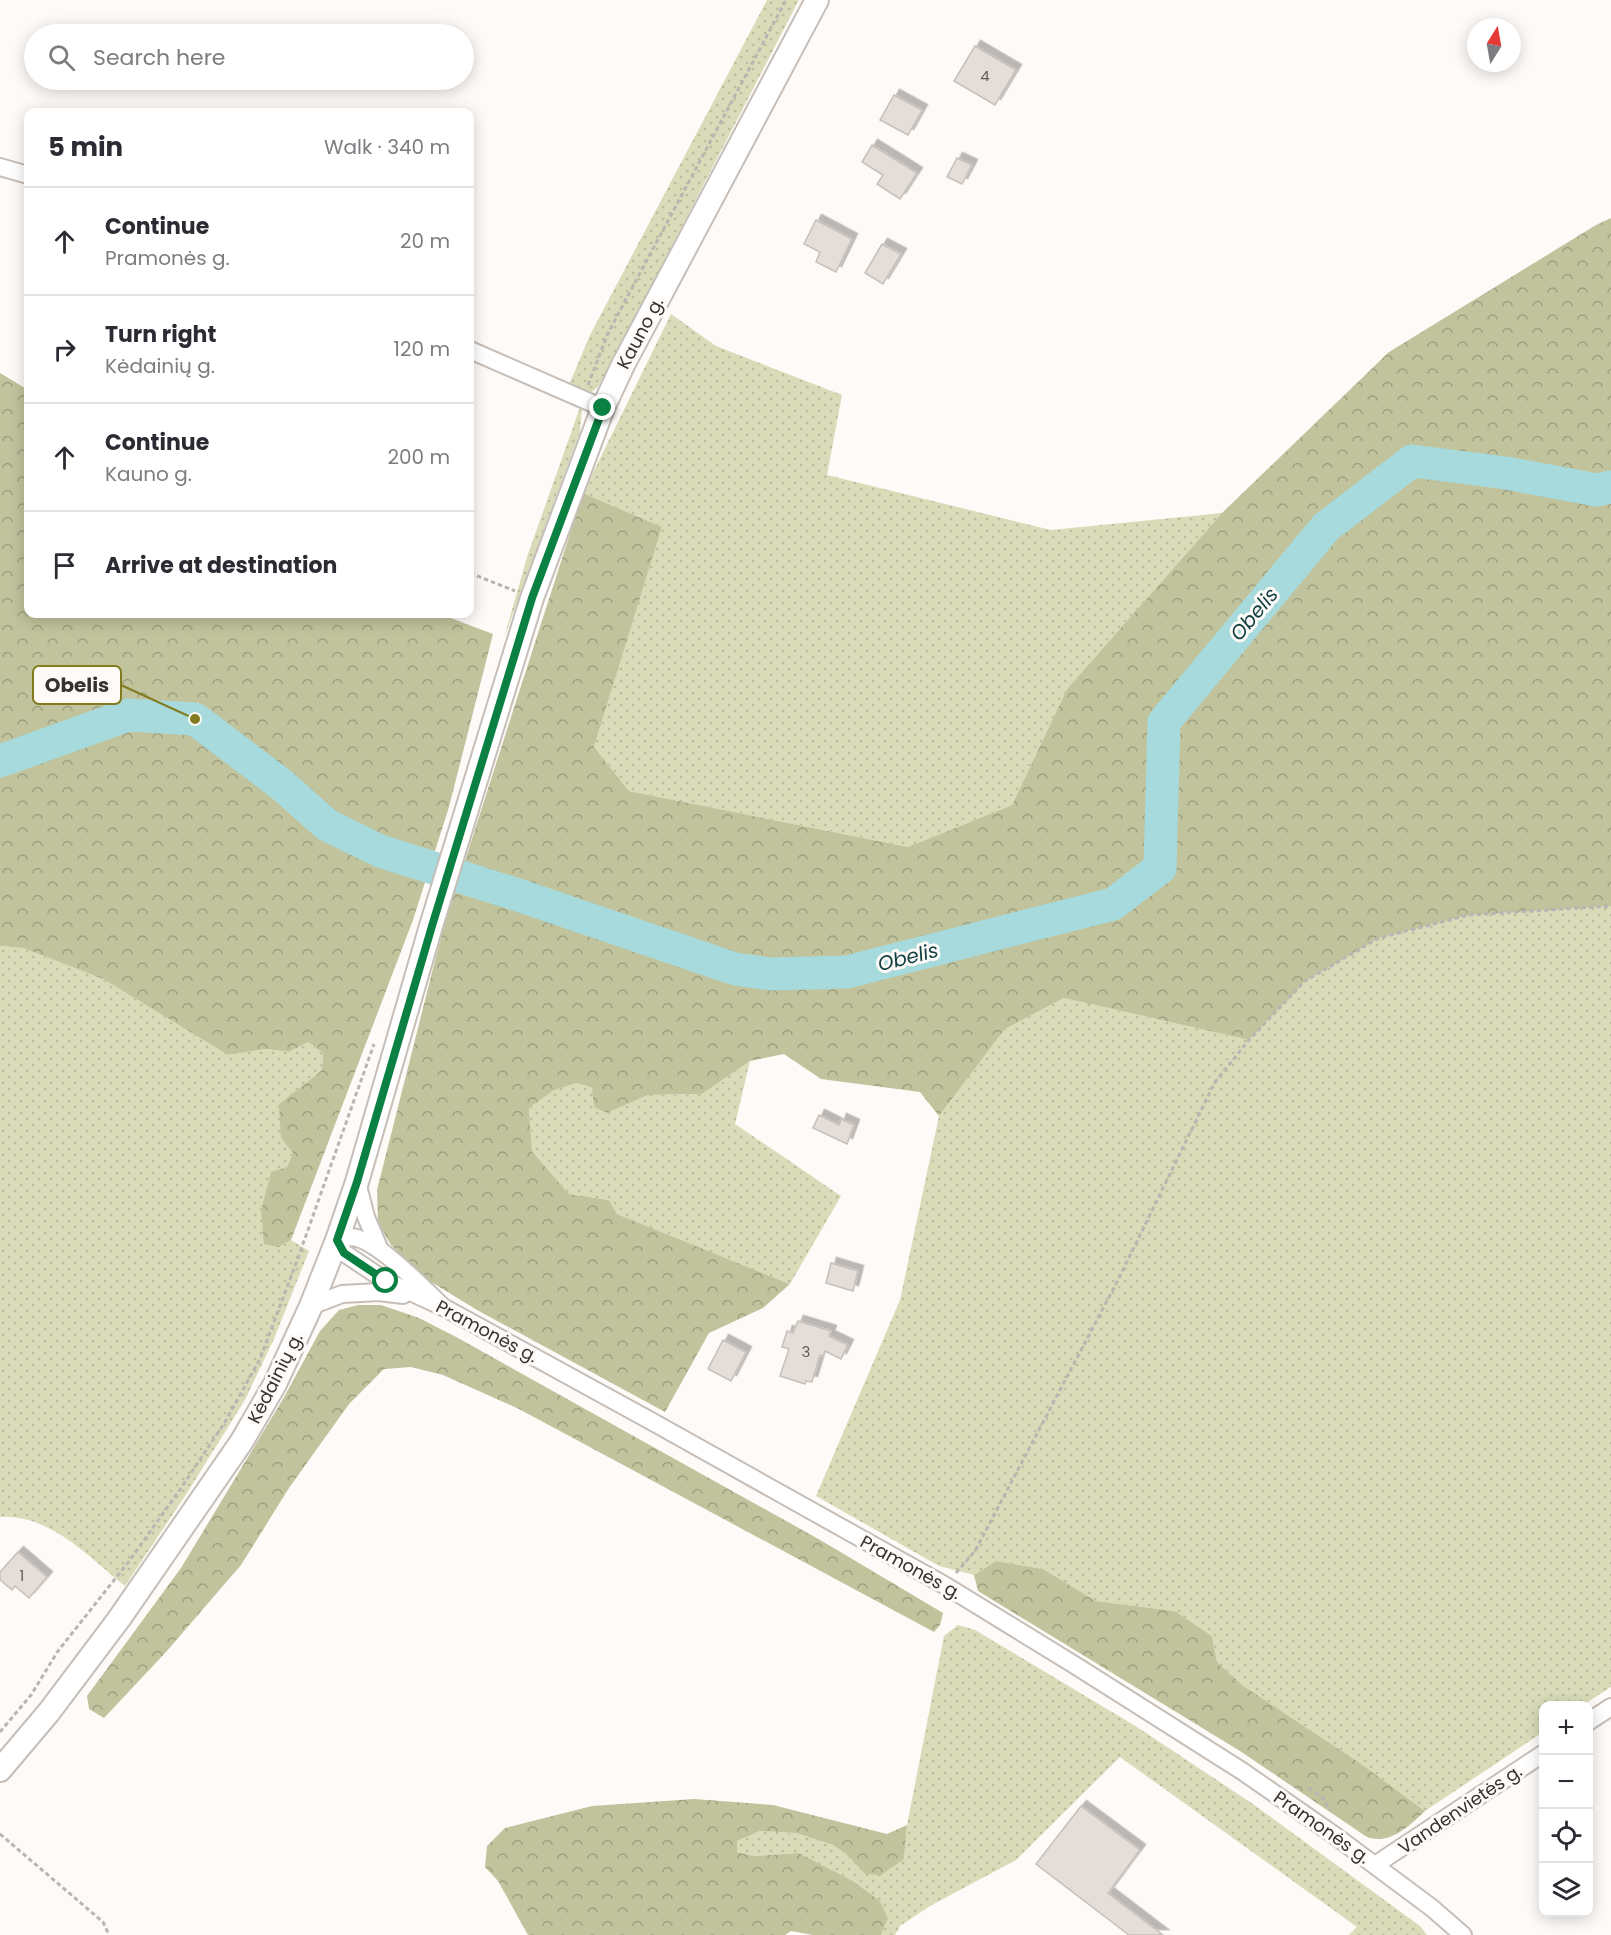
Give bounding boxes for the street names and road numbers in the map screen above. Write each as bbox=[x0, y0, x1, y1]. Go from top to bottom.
street label: Kauno g. bbox=[611, 293, 669, 373]
street label: Pramonės g. bbox=[432, 1294, 542, 1368]
street label: Kėdainių g. bbox=[241, 1328, 309, 1428]
street label: Pramonės g. bbox=[856, 1529, 966, 1605]
street label: Vandenvietės g. bbox=[1393, 1758, 1527, 1860]
street label: Pramonės g. bbox=[1269, 1785, 1375, 1869]

